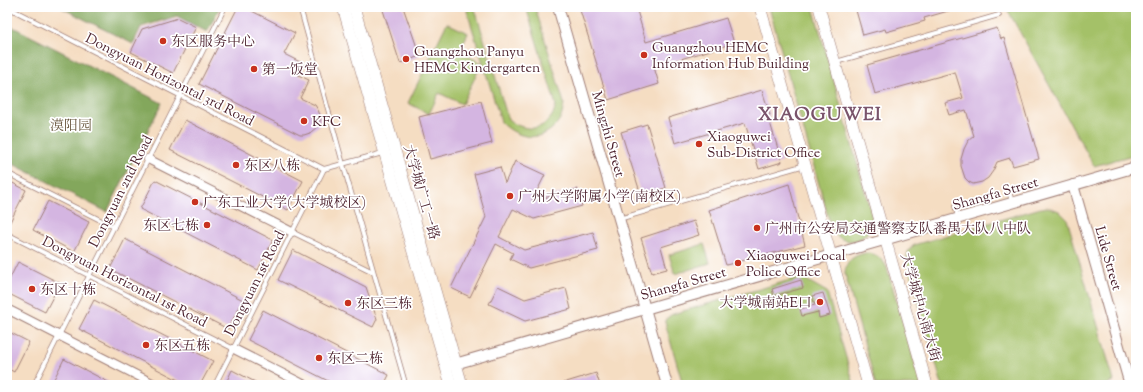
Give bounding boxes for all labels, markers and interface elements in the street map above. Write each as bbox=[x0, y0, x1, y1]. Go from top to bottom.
street label: Dongyuan Horizontal 3rd Road bbox=[81, 29, 257, 132]
place label: 东区服务中心 bbox=[171, 33, 255, 53]
marker: 东区服务中心 bbox=[158, 36, 168, 46]
place label: Guangzhou HEMC Information Hub Building bbox=[652, 39, 809, 75]
place label: Guangzhou Panyu HEMC Kindergarten bbox=[414, 43, 540, 79]
marker: Guangzhou HEMC Information Hub Building bbox=[639, 50, 649, 60]
marker: Guangzhou Panyu HEMC Kindergarten bbox=[401, 54, 411, 64]
place label: 第一饭堂 bbox=[262, 61, 318, 81]
marker: 第一饭堂 bbox=[249, 64, 259, 74]
street label: Mingzhi Street bbox=[585, 89, 629, 180]
district label: XIAOGUWEI bbox=[758, 103, 882, 129]
place label: KFC bbox=[312, 113, 341, 133]
marker: KFC bbox=[299, 116, 309, 126]
park label: 漠阳园 bbox=[50, 117, 92, 137]
place label: Xiaoguwei Sub-District Office bbox=[707, 128, 820, 164]
street label: Dongyuan 2nd Road bbox=[85, 132, 159, 251]
marker: Xiaoguwei Sub-District Office bbox=[694, 139, 704, 149]
street label: 大学城广工一路 bbox=[397, 143, 443, 242]
place label: 东区八栋 bbox=[244, 157, 300, 177]
marker: 东区八栋 bbox=[231, 160, 241, 170]
street label: Shangfa Street bbox=[950, 173, 1041, 217]
place label: 广州大学附属小学(南校区) bbox=[518, 188, 681, 208]
marker: 广州大学附属小学(南校区) bbox=[505, 191, 515, 201]
place label: 广东工业大学(大学城校区) bbox=[203, 194, 366, 214]
marker: 广东工业大学(大学城校区) bbox=[190, 197, 200, 207]
place label: 东区七栋 bbox=[143, 217, 199, 237]
marker: 东区七栋 bbox=[202, 220, 212, 230]
place label: 广州市公安局交通警察支队番禺大队八中队 bbox=[765, 220, 1031, 240]
marker: 广州市公安局交通警察支队番禺大队八中队 bbox=[752, 223, 762, 233]
street label: Lide Street bbox=[1088, 224, 1126, 293]
street label: Dongyuan 1st Road bbox=[221, 228, 291, 340]
street label: Dongyuan Horizontal 1st Road bbox=[38, 232, 210, 333]
place label: Xiaoguwei Local Police Office bbox=[746, 247, 846, 283]
street label: 大学城中心南大街 bbox=[894, 251, 944, 364]
marker: Xiaoguwei Local Police Office bbox=[733, 258, 743, 268]
street label: Shangfa Street bbox=[638, 263, 729, 307]
place label: 东区十栋 bbox=[40, 281, 96, 301]
marker: 东区十栋 bbox=[27, 284, 37, 294]
place label: 大学城南站E口 bbox=[720, 294, 812, 314]
place label: 东区三栋 bbox=[356, 295, 412, 315]
marker: 大学城南站E口 bbox=[815, 297, 825, 307]
marker: 东区三栋 bbox=[343, 298, 353, 308]
place label: 东区五栋 bbox=[154, 337, 210, 357]
marker: 东区五栋 bbox=[141, 340, 151, 350]
place label: 东区二栋 bbox=[327, 350, 383, 370]
marker: 东区二栋 bbox=[314, 353, 324, 363]

